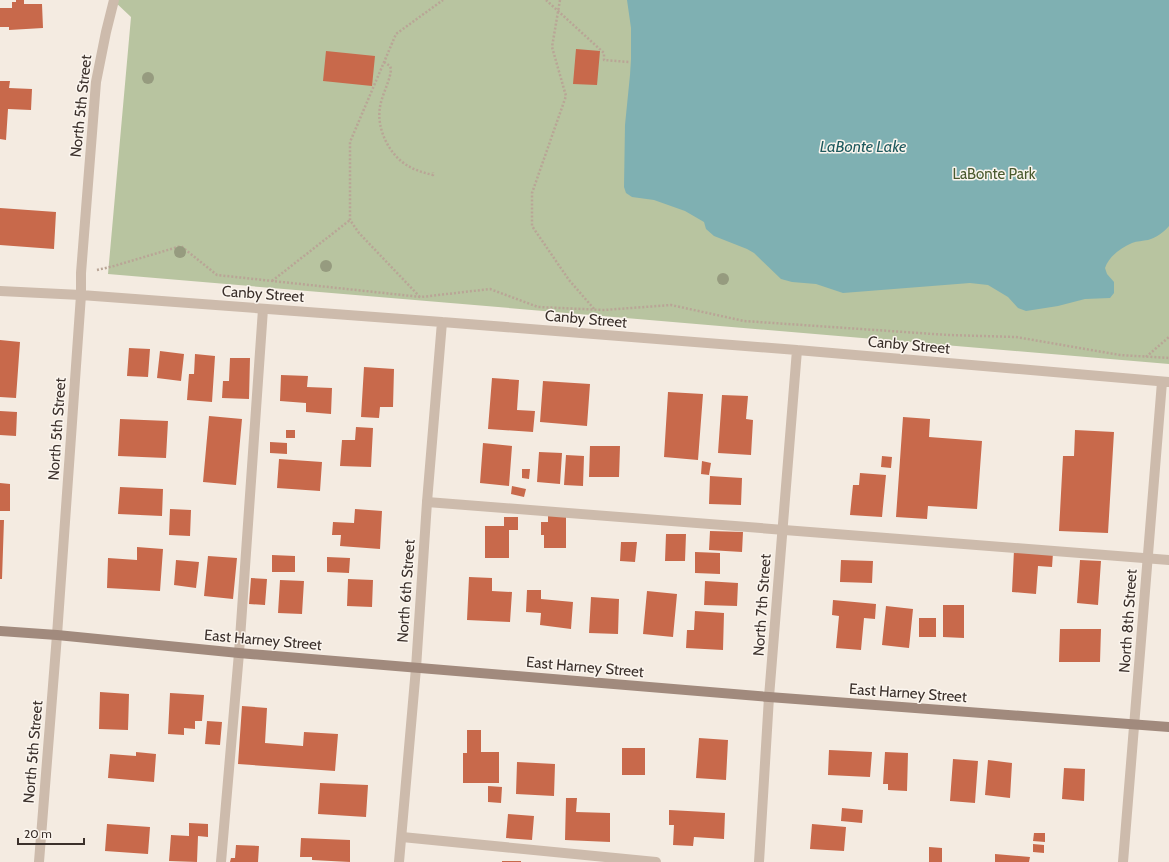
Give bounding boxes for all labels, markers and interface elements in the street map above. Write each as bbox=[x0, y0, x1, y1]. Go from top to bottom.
street label: North 5th Street bbox=[67, 54, 95, 158]
water label: LaBonte Lake bbox=[820, 137, 906, 156]
park label: LaBonte Park bbox=[952, 165, 1036, 183]
street label: Canby Street bbox=[221, 282, 305, 306]
street label: Canby Street bbox=[544, 306, 628, 332]
street label: Canby Street bbox=[867, 332, 951, 358]
street label: North 5th Street bbox=[44, 377, 70, 481]
street label: North 6th Street bbox=[393, 539, 419, 643]
street label: North 7th Street bbox=[749, 553, 775, 657]
street label: North 8th Street bbox=[1115, 568, 1141, 674]
street label: East Harney Street bbox=[203, 626, 323, 654]
street label: East Harney Street bbox=[525, 653, 645, 681]
street label: East Harney Street bbox=[849, 680, 967, 706]
street label: North 5th Street bbox=[20, 700, 46, 804]
scale bar bbox=[18, 820, 84, 846]
text: 20 m bbox=[24, 826, 52, 841]

